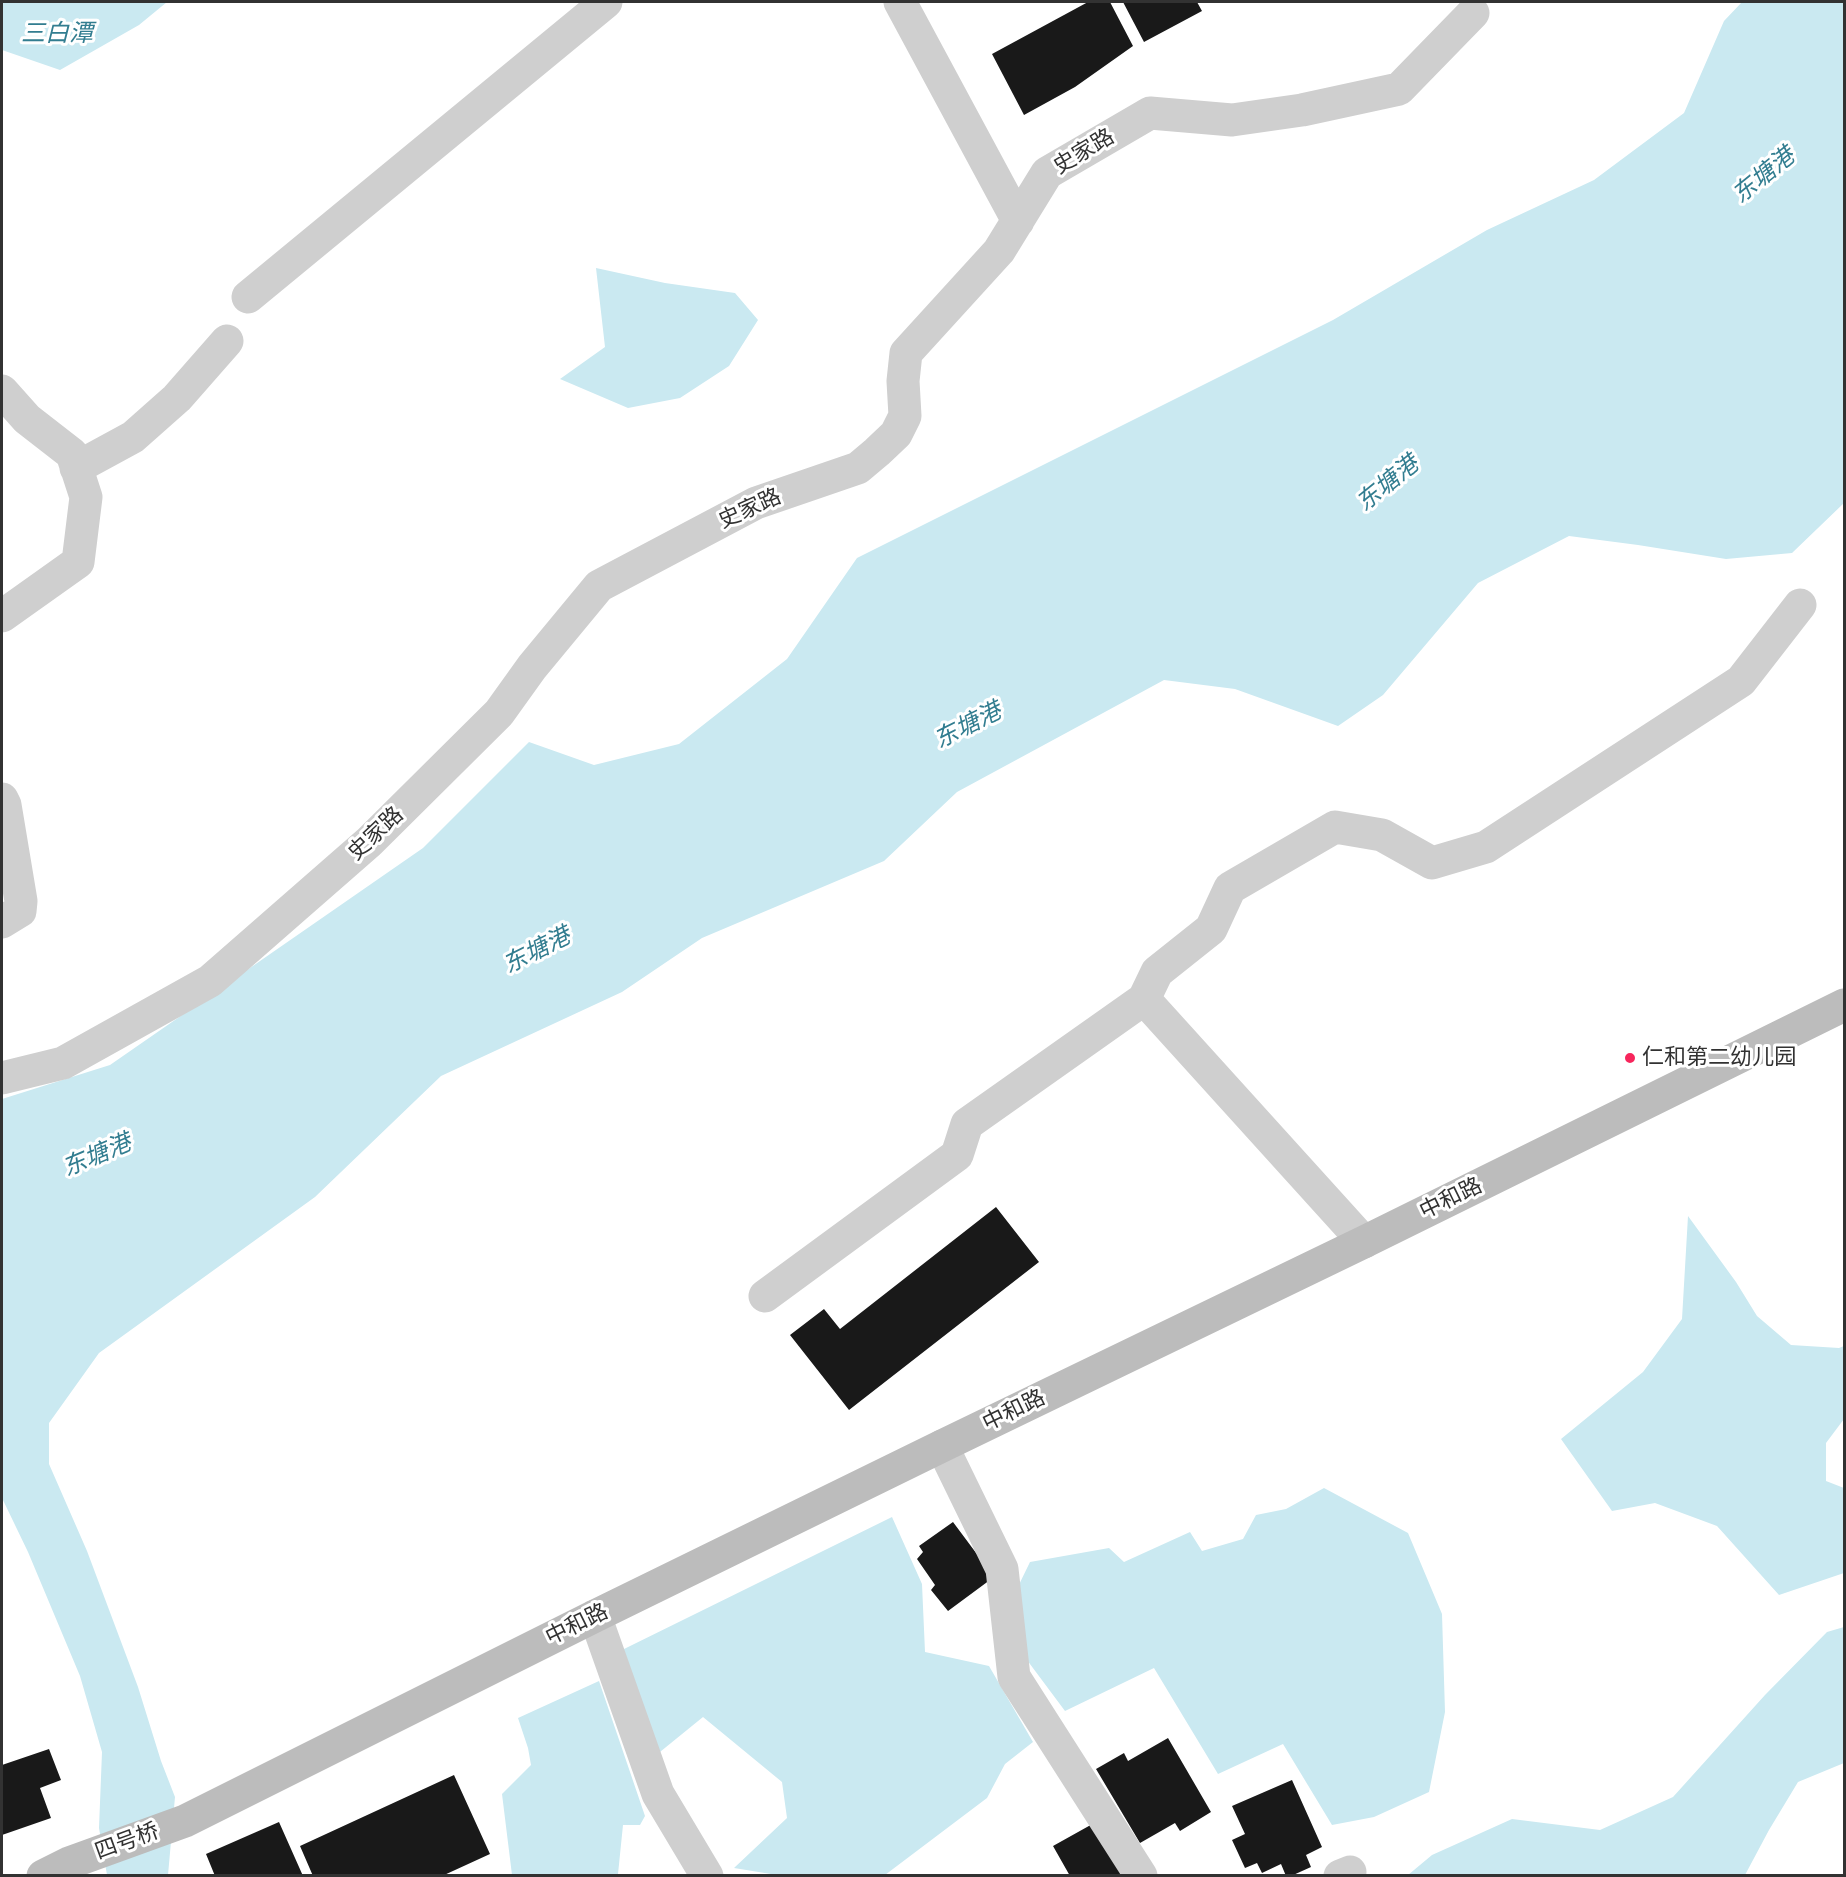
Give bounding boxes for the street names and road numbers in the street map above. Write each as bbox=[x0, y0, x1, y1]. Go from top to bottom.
street label: 史家路 bbox=[1049, 124, 1119, 180]
street label: 史家路 bbox=[714, 484, 786, 534]
street label: 史家路 bbox=[343, 802, 409, 866]
street label: 中和路 bbox=[1416, 1173, 1486, 1225]
street label: 中和路 bbox=[979, 1385, 1049, 1437]
street label: 中和路 bbox=[542, 1599, 612, 1651]
street label: 四号桥 bbox=[91, 1818, 163, 1866]

